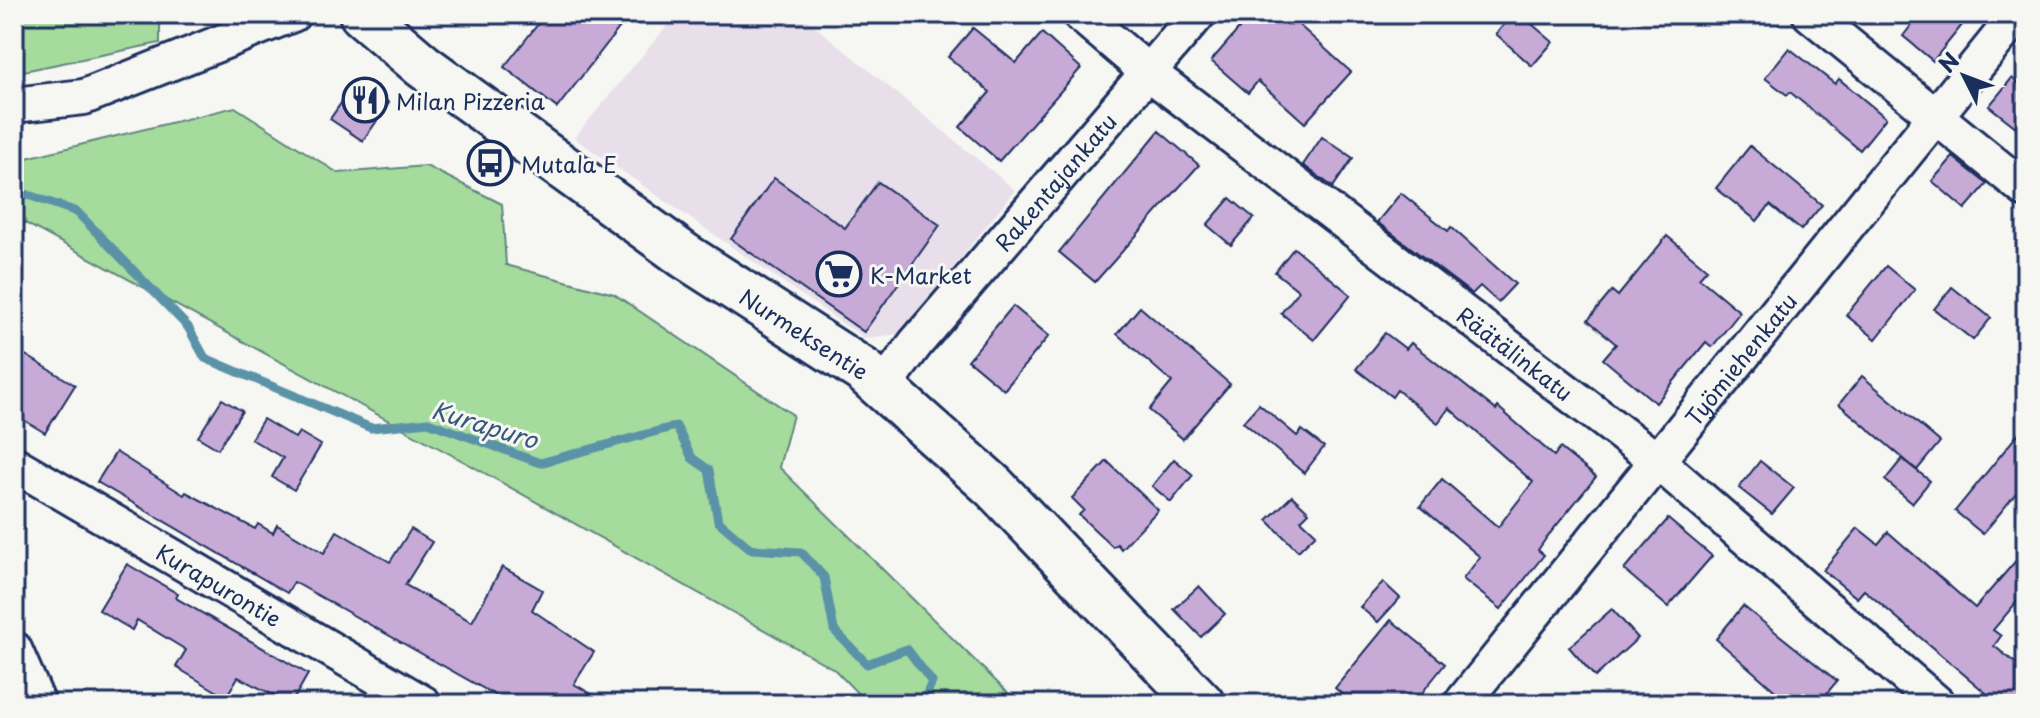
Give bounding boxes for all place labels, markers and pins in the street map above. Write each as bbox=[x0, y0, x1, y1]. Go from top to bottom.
restaurant icon: Milan Pizzeria bbox=[341, 76, 389, 124]
place label: Milan Pizzeria bbox=[396, 84, 546, 117]
bus stop icon: Mutala E bbox=[466, 139, 514, 187]
place label: Mutala E bbox=[521, 147, 617, 180]
supermarket icon: K-Market bbox=[815, 250, 863, 298]
place label: K-Market bbox=[870, 258, 972, 291]

